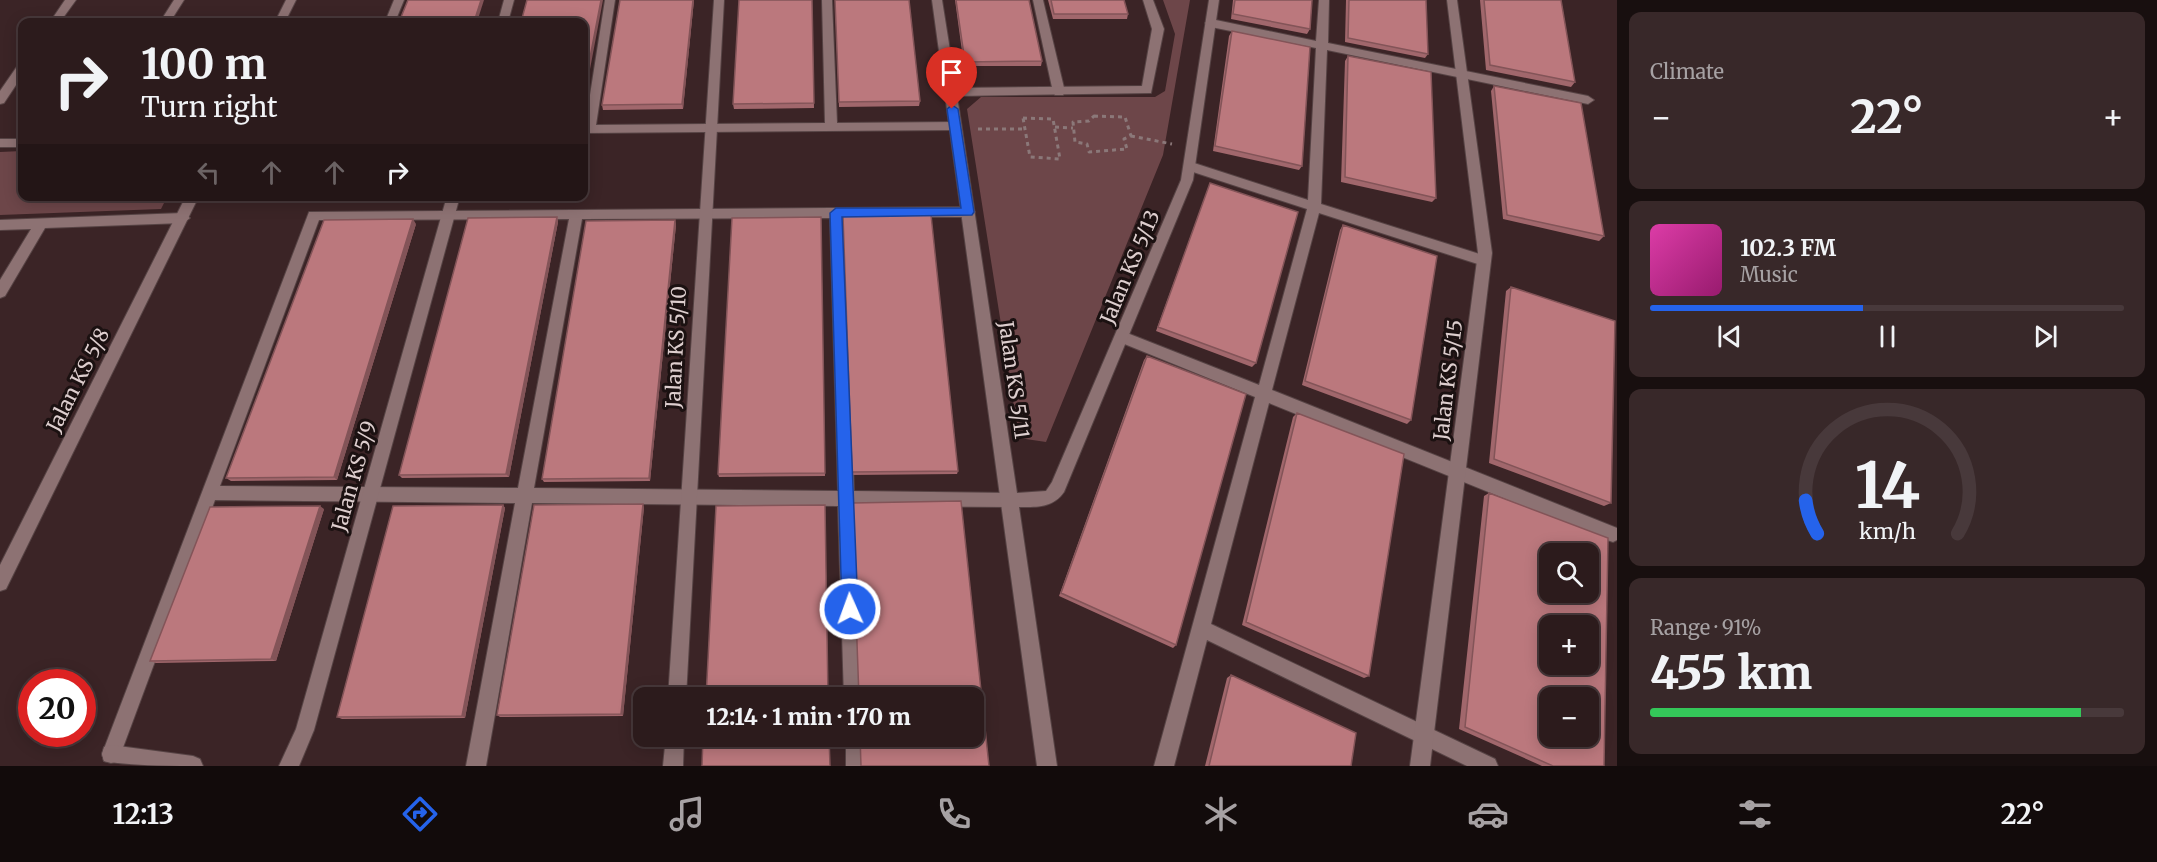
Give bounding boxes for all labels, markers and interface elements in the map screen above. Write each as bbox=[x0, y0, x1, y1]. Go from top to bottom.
text: 100 m bbox=[141, 38, 267, 90]
icon: right bbox=[42, 42, 120, 120]
pin bbox=[926, 47, 977, 109]
icon: arrive bbox=[935, 56, 968, 89]
text: Climate bbox=[1650, 59, 1724, 84]
text: 22° bbox=[1850, 89, 1924, 145]
text: Turn right bbox=[141, 90, 278, 124]
text: − bbox=[1650, 97, 1672, 138]
text: + bbox=[2102, 97, 2124, 138]
icon: left bbox=[192, 156, 225, 189]
icon: ahead bbox=[255, 156, 288, 189]
icon: ahead bbox=[318, 156, 351, 189]
icon: right bbox=[381, 156, 414, 189]
street label: Jalan KS 5/13 bbox=[1094, 206, 1165, 328]
text: 102.3 FM bbox=[1740, 234, 1836, 262]
text: Music bbox=[1740, 262, 1798, 287]
street label: Jalan KS 5/10 bbox=[660, 285, 691, 410]
street label: Jalan KS 5/11 bbox=[994, 318, 1035, 440]
street label: Jalan KS 5/15 bbox=[1428, 318, 1467, 443]
icon: previous bbox=[1713, 320, 1746, 353]
icon: pause bbox=[1871, 320, 1904, 353]
icon: next bbox=[2029, 320, 2062, 353]
street label: Jalan KS 5/8 bbox=[40, 324, 114, 437]
street label: Jalan KS 5/9 bbox=[326, 418, 381, 535]
text: 14 bbox=[1854, 447, 1920, 525]
text: km/h bbox=[1859, 519, 1915, 546]
map controls bbox=[1539, 543, 1599, 747]
button: search bbox=[1539, 543, 1599, 603]
position arrow bbox=[818, 577, 882, 641]
button: + bbox=[1539, 615, 1599, 675]
text: Range · 91% bbox=[1650, 615, 1762, 640]
text: 455 km bbox=[1650, 645, 1812, 701]
speed limit sign: 20 bbox=[18, 669, 96, 747]
button: − bbox=[1539, 687, 1599, 747]
text: 12:14 · 1 min · 170 m bbox=[706, 703, 911, 731]
icon: directions bbox=[399, 793, 441, 835]
icon: music bbox=[666, 793, 708, 835]
icon: phone bbox=[933, 793, 975, 835]
icon: climate bbox=[1200, 793, 1242, 835]
icon: car bbox=[1467, 793, 1509, 835]
icon: filters bbox=[1734, 793, 1776, 835]
text: 12:13 bbox=[112, 797, 174, 831]
text: 22° bbox=[2001, 797, 2044, 831]

